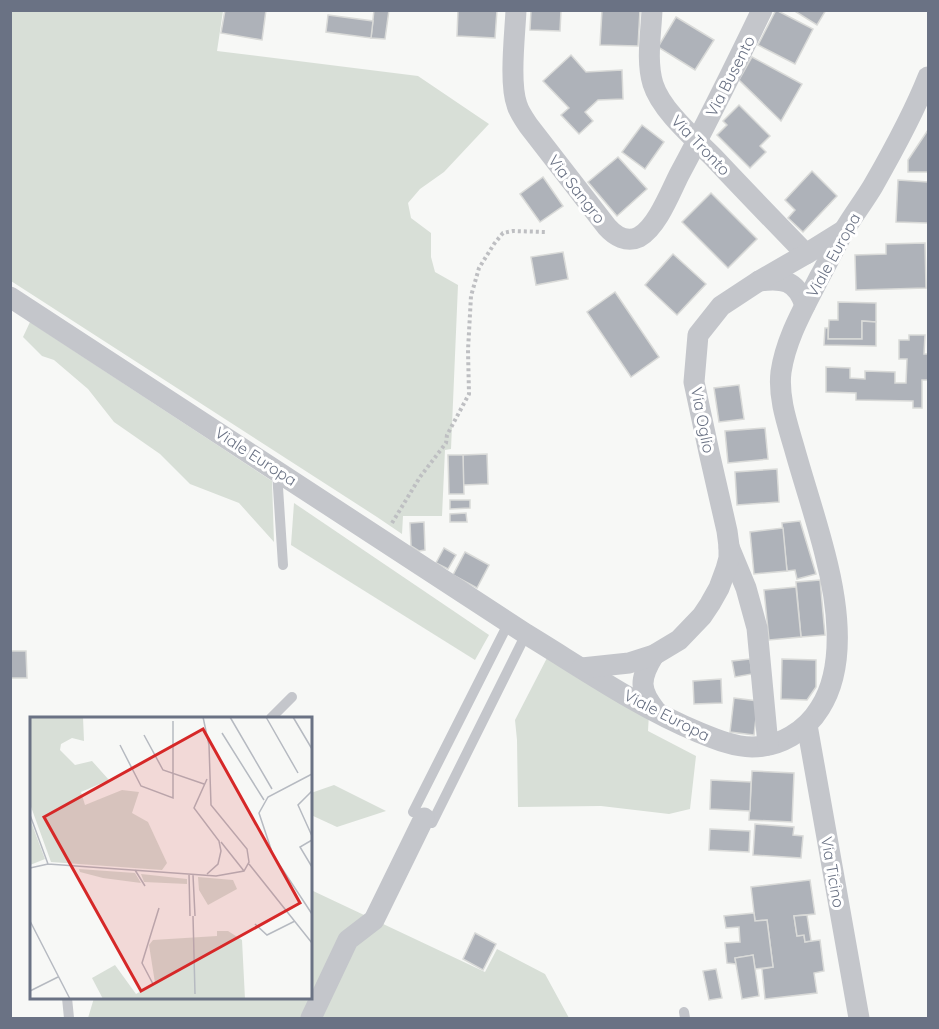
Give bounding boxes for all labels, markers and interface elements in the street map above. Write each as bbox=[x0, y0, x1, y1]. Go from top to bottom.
street label: Via Busento bbox=[701, 32, 759, 120]
street label: Via Tronto bbox=[667, 111, 735, 179]
street label: Via Sangro bbox=[544, 151, 610, 227]
street label: Viale Europa bbox=[802, 209, 864, 301]
street label: Via Oglio bbox=[687, 385, 719, 455]
street label: Viale Europa bbox=[211, 422, 301, 490]
street label: Viale Europa bbox=[621, 685, 713, 745]
inset map bbox=[30, 717, 312, 999]
street label: Via Ticino bbox=[817, 835, 849, 909]

